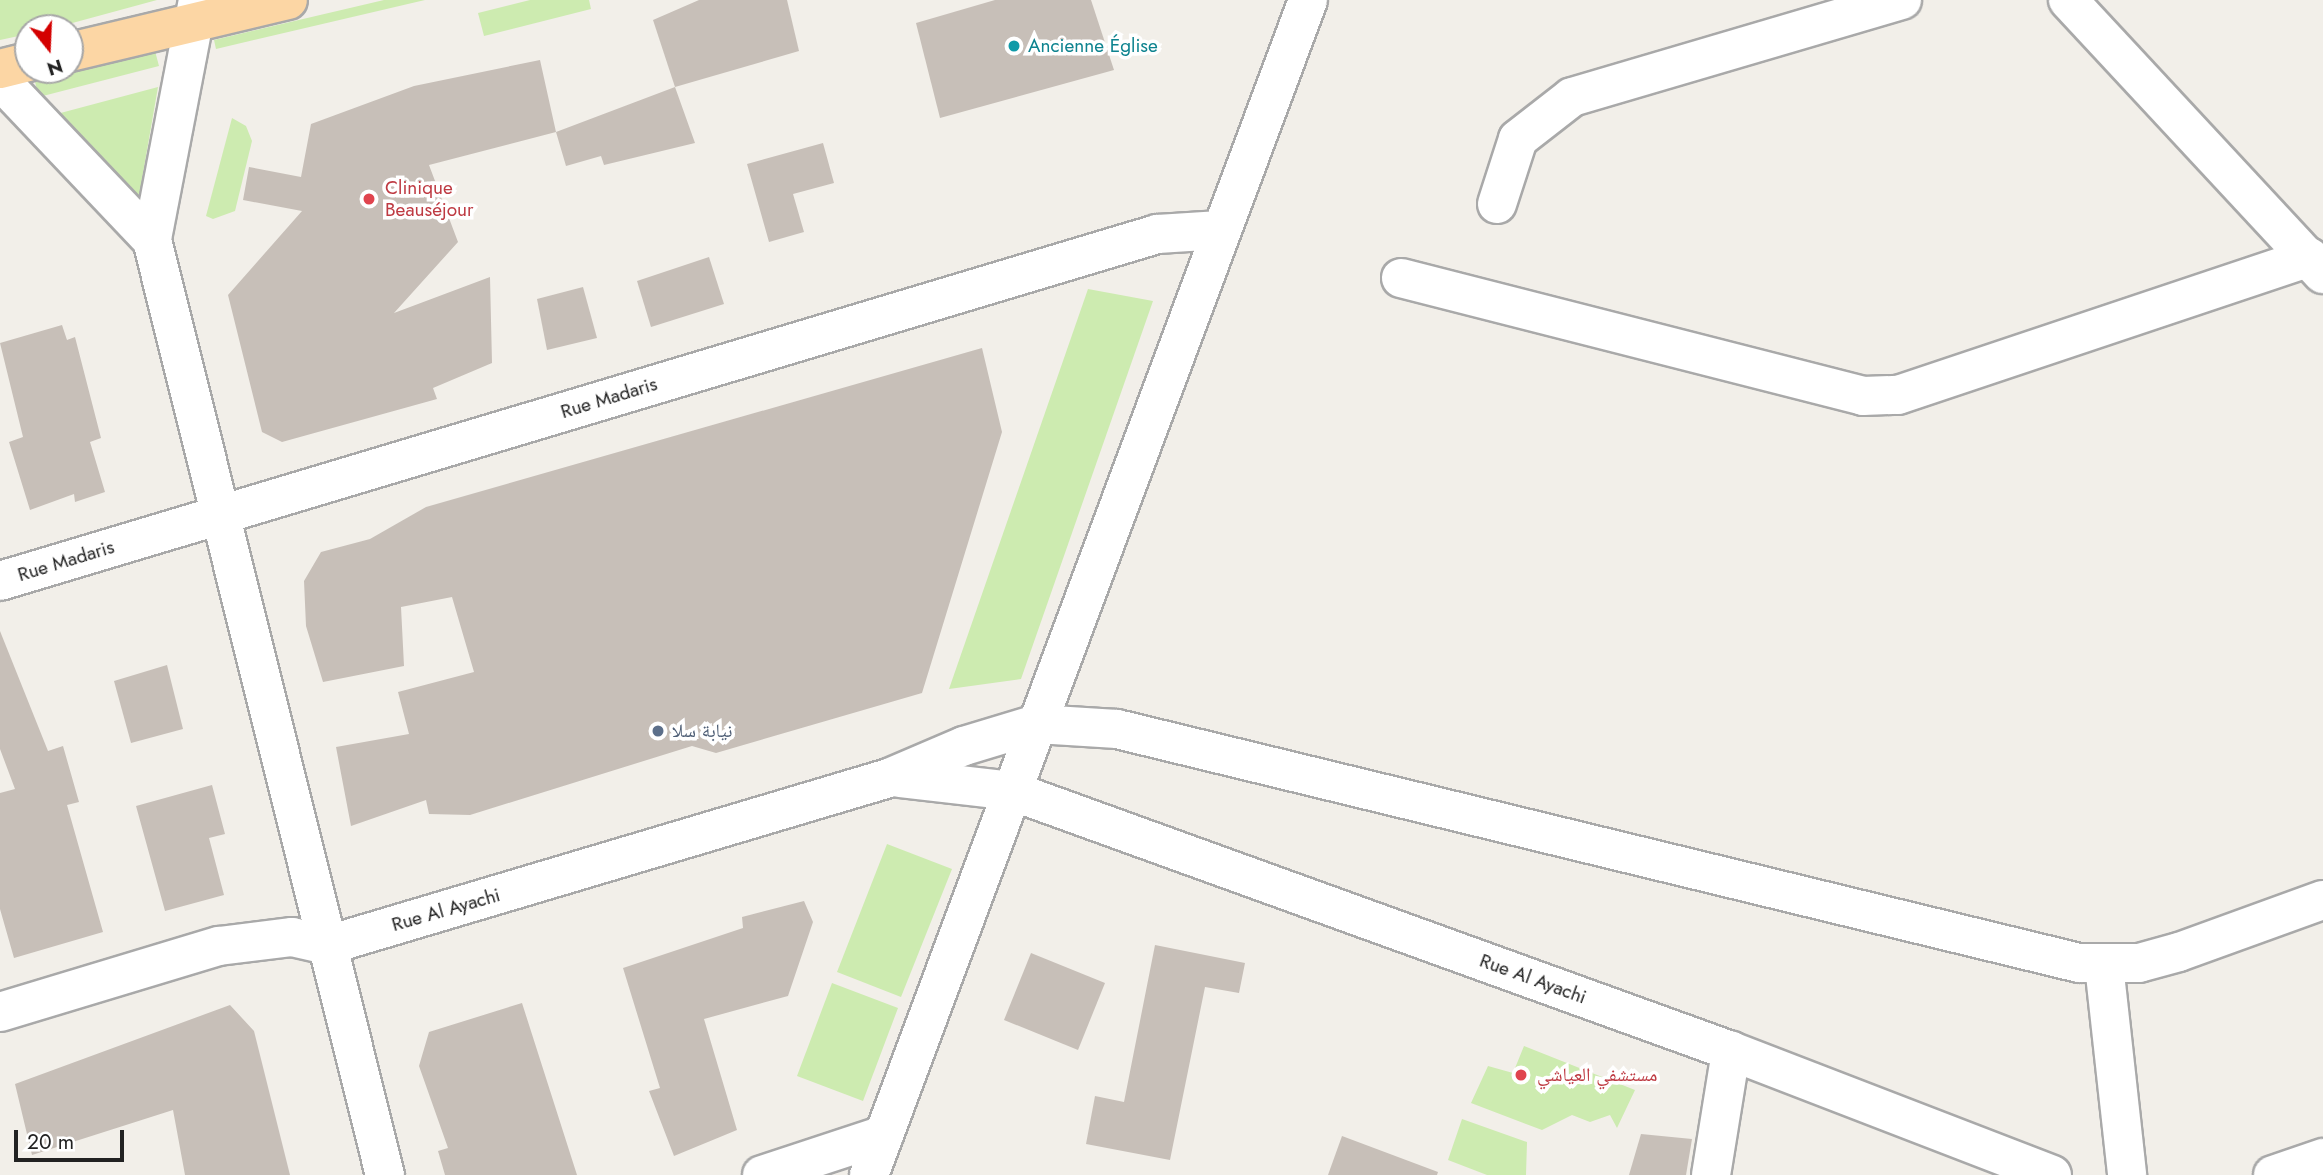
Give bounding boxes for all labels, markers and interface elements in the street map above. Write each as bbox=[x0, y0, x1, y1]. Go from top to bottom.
north arrow bbox=[14, 14, 84, 84]
place label: Ancienne Église bbox=[1028, 35, 1158, 57]
marker: Ancienne Église bbox=[1006, 38, 1022, 54]
text: N bbox=[44, 52, 66, 83]
place label: Clinique Beauséjour bbox=[385, 177, 474, 221]
marker: Clinique Beauséjour bbox=[359, 189, 379, 209]
street label: Rue Madaris bbox=[558, 373, 660, 423]
street label: Rue Madaris bbox=[15, 536, 117, 586]
place label: نيابة سلا bbox=[672, 720, 732, 742]
marker: نيابة سلا bbox=[650, 723, 666, 739]
street label: Rue Al Ayachi bbox=[389, 884, 503, 936]
street label: Rue Al Ayachi bbox=[1477, 949, 1589, 1009]
place label: مستشفي العياشي bbox=[1537, 1064, 1657, 1086]
marker: مستشفي العياشي bbox=[1511, 1065, 1531, 1085]
scale bar bbox=[18, 1116, 128, 1160]
text: 20 m bbox=[27, 1127, 74, 1157]

